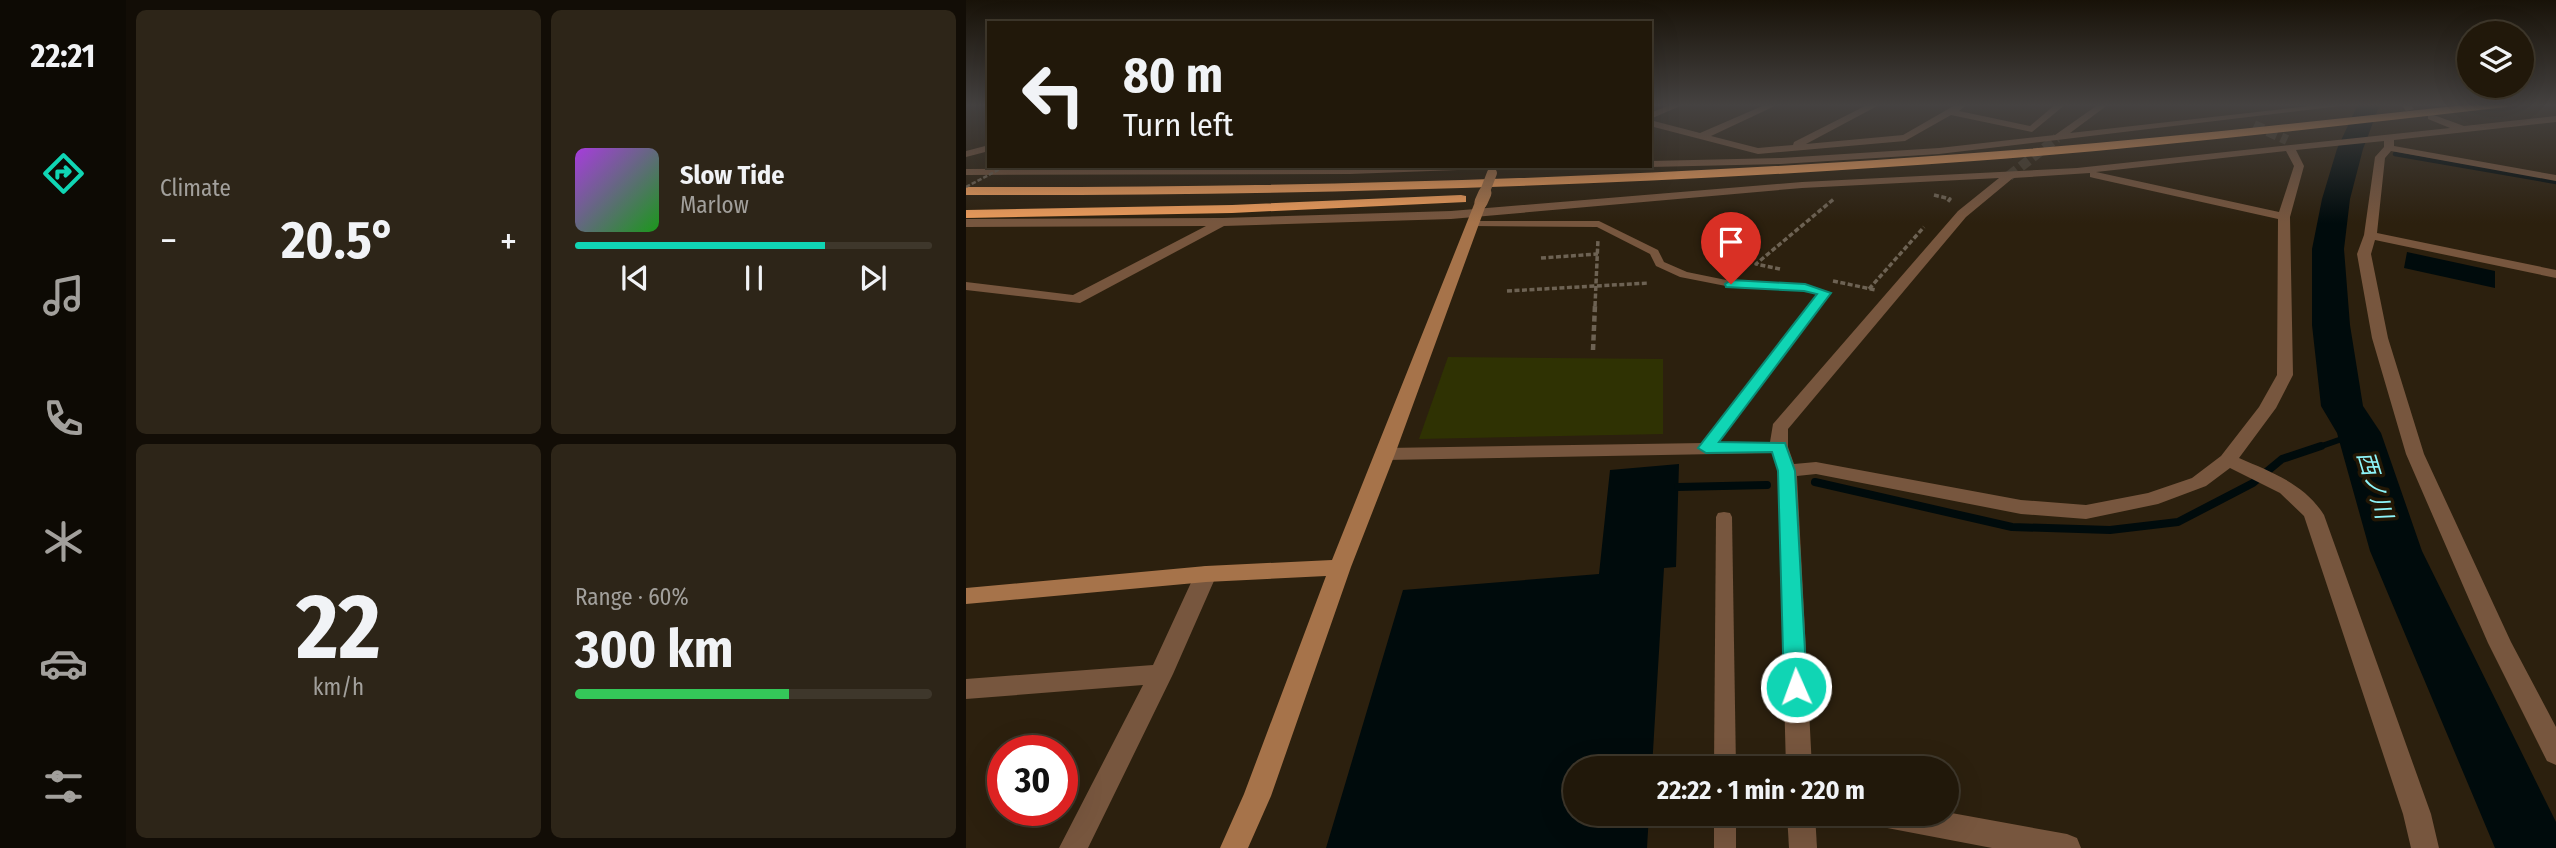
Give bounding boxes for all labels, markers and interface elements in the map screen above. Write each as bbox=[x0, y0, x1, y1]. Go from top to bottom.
map controls bbox=[2457, 21, 2534, 98]
button: layers bbox=[2457, 21, 2534, 98]
text: 22:21 bbox=[31, 37, 95, 75]
text: 80 m bbox=[1123, 46, 1223, 105]
icon: left bbox=[1008, 49, 1099, 140]
text: Turn left bbox=[1123, 106, 1233, 144]
icon: directions bbox=[39, 149, 88, 198]
text: Slow Tide bbox=[680, 160, 784, 191]
text: Climate bbox=[160, 174, 231, 202]
text: Marlow bbox=[680, 191, 749, 219]
text: 20.5° bbox=[281, 209, 396, 272]
pin bbox=[1701, 212, 1761, 284]
text: − bbox=[160, 218, 177, 264]
text: + bbox=[500, 218, 517, 264]
icon: arrive bbox=[1712, 223, 1750, 261]
icon: previous bbox=[616, 259, 654, 297]
icon: pause bbox=[735, 259, 773, 297]
icon: next bbox=[854, 259, 892, 297]
icon: music bbox=[39, 271, 88, 320]
icon: phone bbox=[39, 394, 88, 443]
water label: 西ノ川 bbox=[2352, 448, 2399, 525]
icon: climate bbox=[39, 517, 88, 566]
text: 22 bbox=[296, 573, 381, 682]
text: Range · 60% bbox=[575, 583, 689, 611]
text: 300 km bbox=[575, 618, 733, 681]
icon: car bbox=[39, 639, 88, 688]
position arrow bbox=[1759, 650, 1833, 724]
text: km/h bbox=[313, 673, 364, 701]
speed limit sign: 30 bbox=[987, 735, 1078, 826]
icon: filters bbox=[39, 762, 88, 811]
text: 22:22 · 1 min · 220 m bbox=[1657, 775, 1865, 806]

